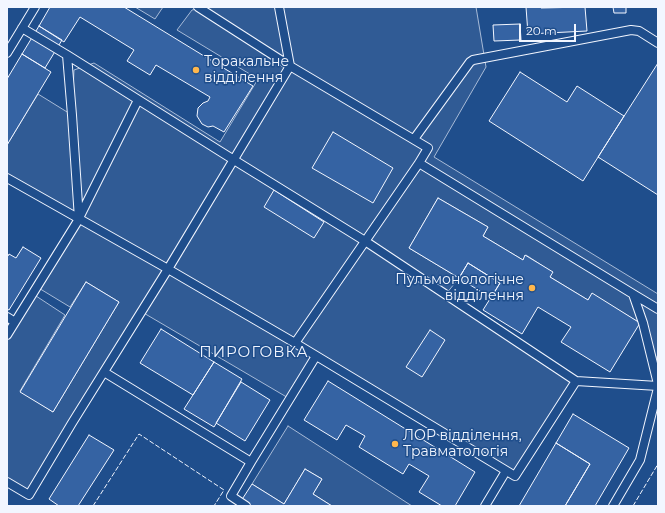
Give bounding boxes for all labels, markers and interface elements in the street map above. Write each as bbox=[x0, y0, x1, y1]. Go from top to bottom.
scale bar bbox=[521, 16, 578, 42]
text: 20 m bbox=[526, 23, 557, 38]
place label: Торакальне відділення bbox=[204, 54, 289, 86]
marker: Торакальне відділення bbox=[191, 65, 201, 75]
place label: Пульмонологічне відділення bbox=[395, 272, 524, 304]
marker: Пульмонологічне відділення bbox=[527, 283, 537, 293]
district label: ПИРОГОВКА bbox=[199, 344, 309, 362]
place label: ЛОР відділення, Травматологія bbox=[403, 428, 522, 460]
marker: ЛОР відділення, Травматологія bbox=[390, 439, 400, 449]

